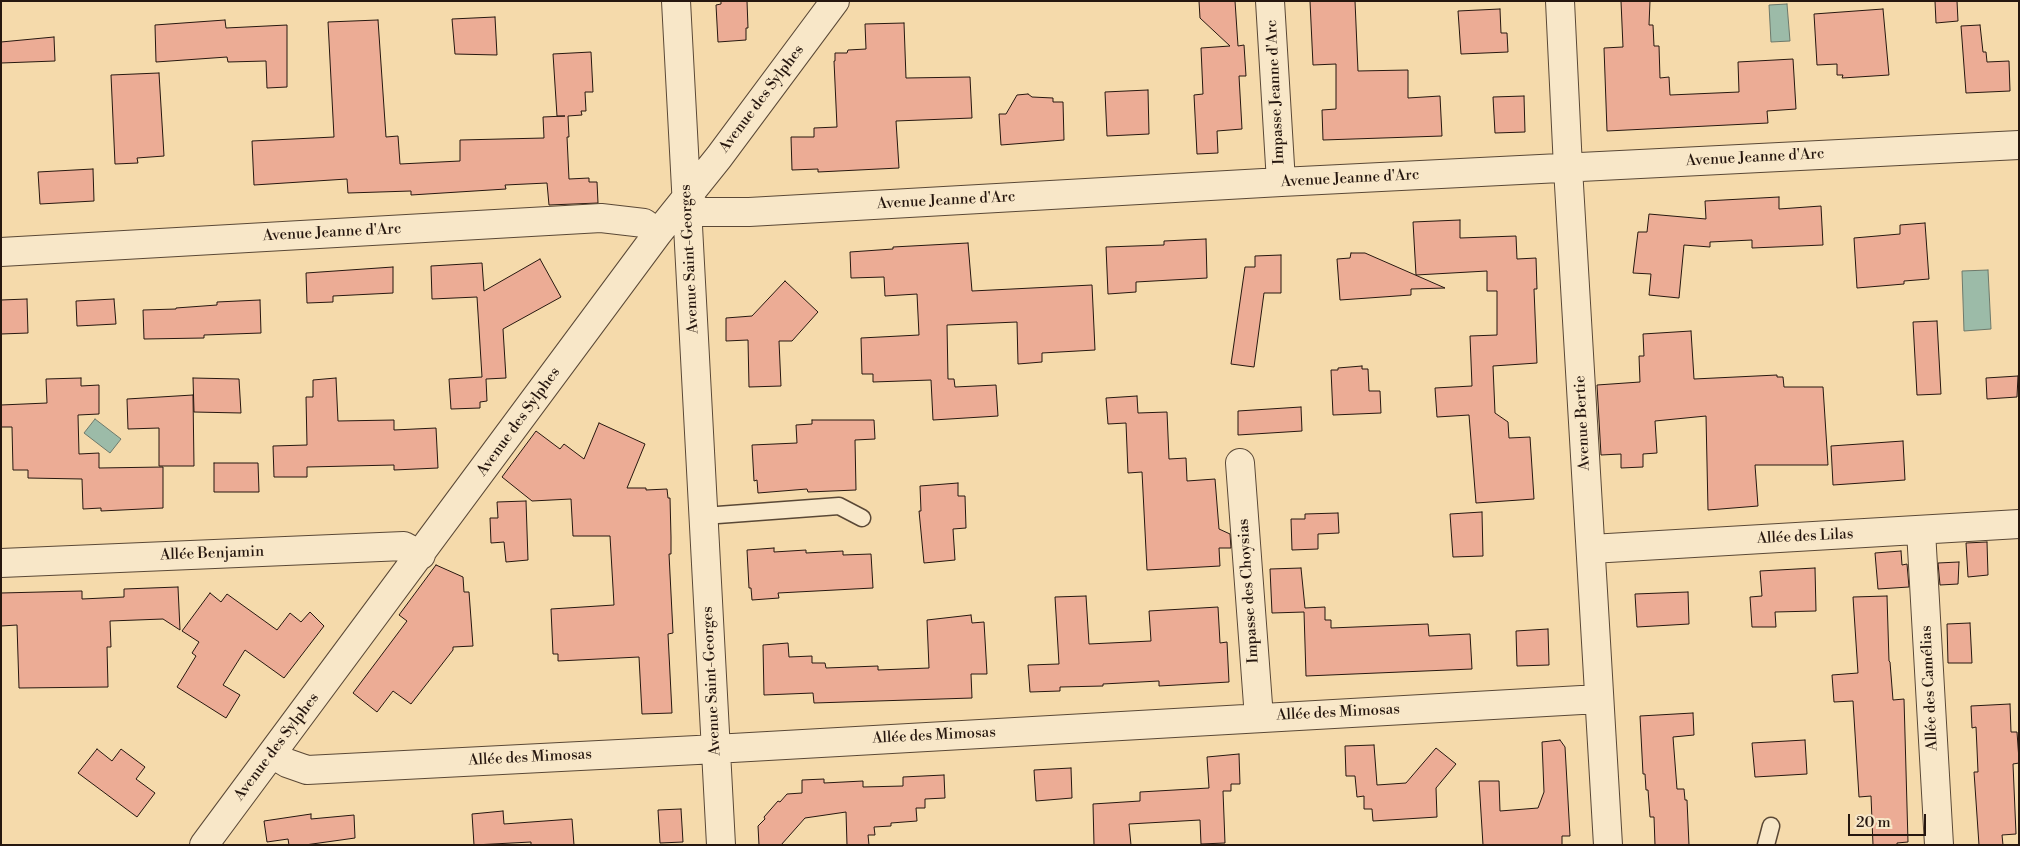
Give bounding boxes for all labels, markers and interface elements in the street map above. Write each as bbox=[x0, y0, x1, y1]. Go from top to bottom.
street label: Impasse Jeanne d'Arc bbox=[1263, 19, 1289, 165]
street label: Avenue des Sylphes bbox=[716, 42, 808, 156]
street label: Avenue Jeanne d'Arc bbox=[1685, 145, 1825, 171]
street label: Avenue Jeanne d'Arc bbox=[1280, 166, 1420, 192]
street label: Avenue Saint-Georges bbox=[677, 184, 703, 334]
street label: Avenue Jeanne d'Arc bbox=[876, 188, 1016, 214]
street label: Avenue Jeanne d'Arc bbox=[262, 220, 402, 246]
street label: Avenue des Sylphes bbox=[473, 364, 565, 480]
street label: Avenue Bertie bbox=[1572, 375, 1594, 471]
street label: Impasse des Choysias bbox=[1235, 518, 1263, 664]
street label: Allée des Lilas bbox=[1756, 525, 1854, 549]
street label: Allée Benjamin bbox=[160, 543, 264, 565]
street label: Avenue Saint-Georges bbox=[699, 606, 725, 756]
street label: Allée des Camélias bbox=[1918, 625, 1942, 751]
street label: Avenue des Sylphes bbox=[231, 690, 323, 804]
street label: Allée des Mimosas bbox=[1276, 701, 1400, 725]
street label: Allée des Mimosas bbox=[872, 724, 996, 748]
street label: Allée des Mimosas bbox=[468, 746, 592, 770]
scale bar bbox=[1850, 804, 1928, 836]
text: 20 m bbox=[1856, 813, 1891, 832]

